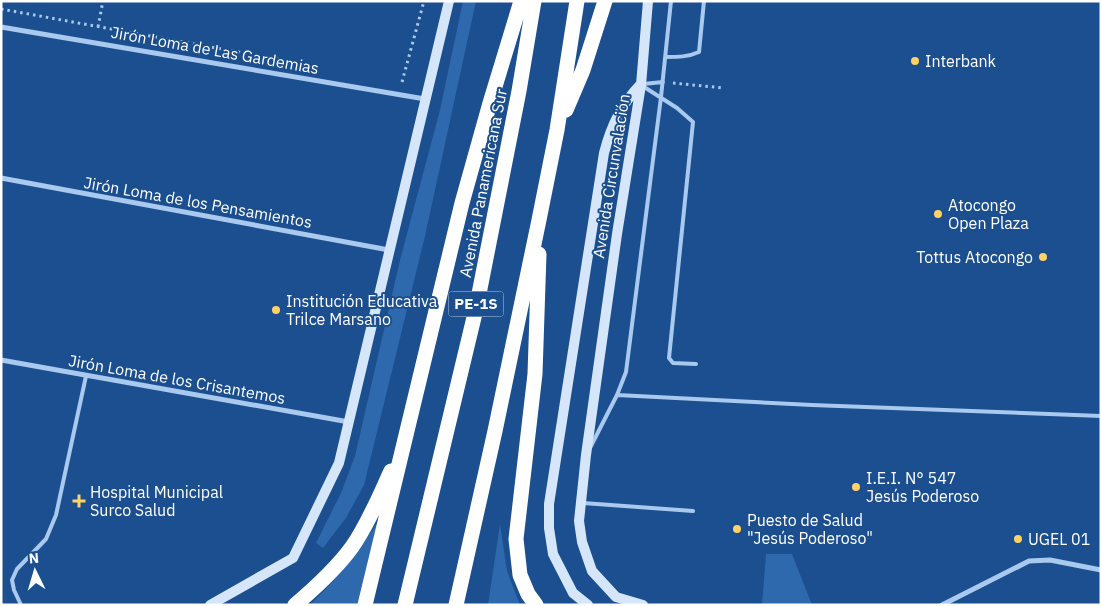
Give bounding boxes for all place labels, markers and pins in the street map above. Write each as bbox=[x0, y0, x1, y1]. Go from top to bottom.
place label: Interbank bbox=[925, 51, 997, 71]
marker: Interbank bbox=[909, 55, 921, 67]
place label: Atocongo Open Plaza bbox=[948, 195, 1029, 233]
marker: Atocongo Open Plaza bbox=[932, 208, 944, 220]
place label: Tottus Atocongo bbox=[916, 247, 1033, 267]
marker: Tottus Atocongo bbox=[1037, 251, 1049, 263]
place label: Institución Educativa Trilce Marsano bbox=[286, 291, 438, 329]
marker: Institución Educativa Trilce Marsano bbox=[270, 304, 282, 316]
place label: I.E.I. N° 547 Jesús Poderoso bbox=[866, 468, 979, 506]
marker: I.E.I. N° 547 Jesús Poderoso bbox=[850, 481, 862, 493]
place label: Hospital Municipal Surco Salud bbox=[90, 482, 223, 520]
marker: Hospital Municipal Surco Salud bbox=[72, 494, 86, 508]
place label: Puesto de Salud "Jesús Poderoso" bbox=[747, 510, 873, 548]
marker: Puesto de Salud "Jesús Poderoso" bbox=[731, 523, 743, 535]
place label: UGEL 01 bbox=[1028, 529, 1090, 549]
marker: UGEL 01 bbox=[1012, 533, 1024, 545]

